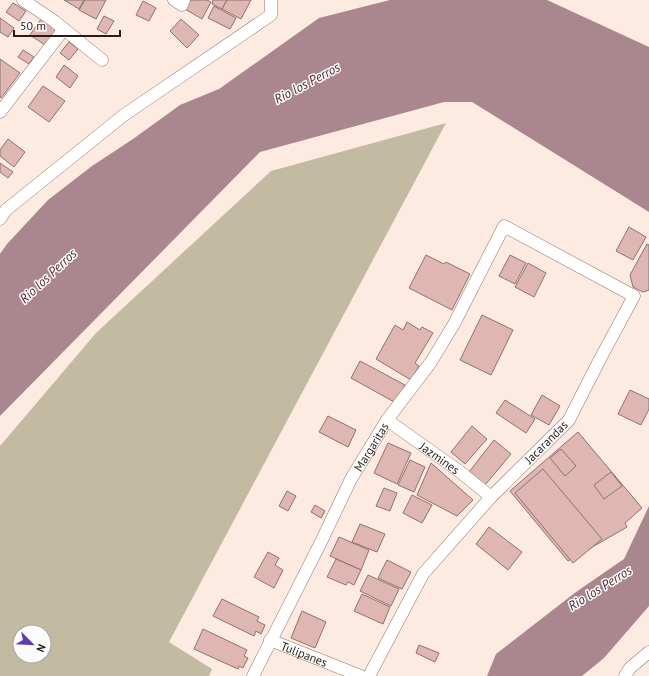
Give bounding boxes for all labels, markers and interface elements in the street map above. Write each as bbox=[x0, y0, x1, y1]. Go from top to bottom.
scale bar bbox=[14, 12, 120, 38]
text: 50 m bbox=[20, 18, 46, 33]
water label: Rio los Perros bbox=[271, 58, 344, 107]
water label: Rio los Perros bbox=[16, 245, 81, 307]
street label: Jacarandas bbox=[521, 417, 571, 467]
street label: Margaritas bbox=[350, 419, 391, 474]
street label: Jazmines bbox=[416, 438, 463, 477]
water label: Rio los Perros bbox=[565, 561, 636, 614]
north arrow bbox=[12, 624, 52, 664]
street label: Tulipanes bbox=[279, 638, 330, 670]
text: N bbox=[33, 642, 49, 654]

